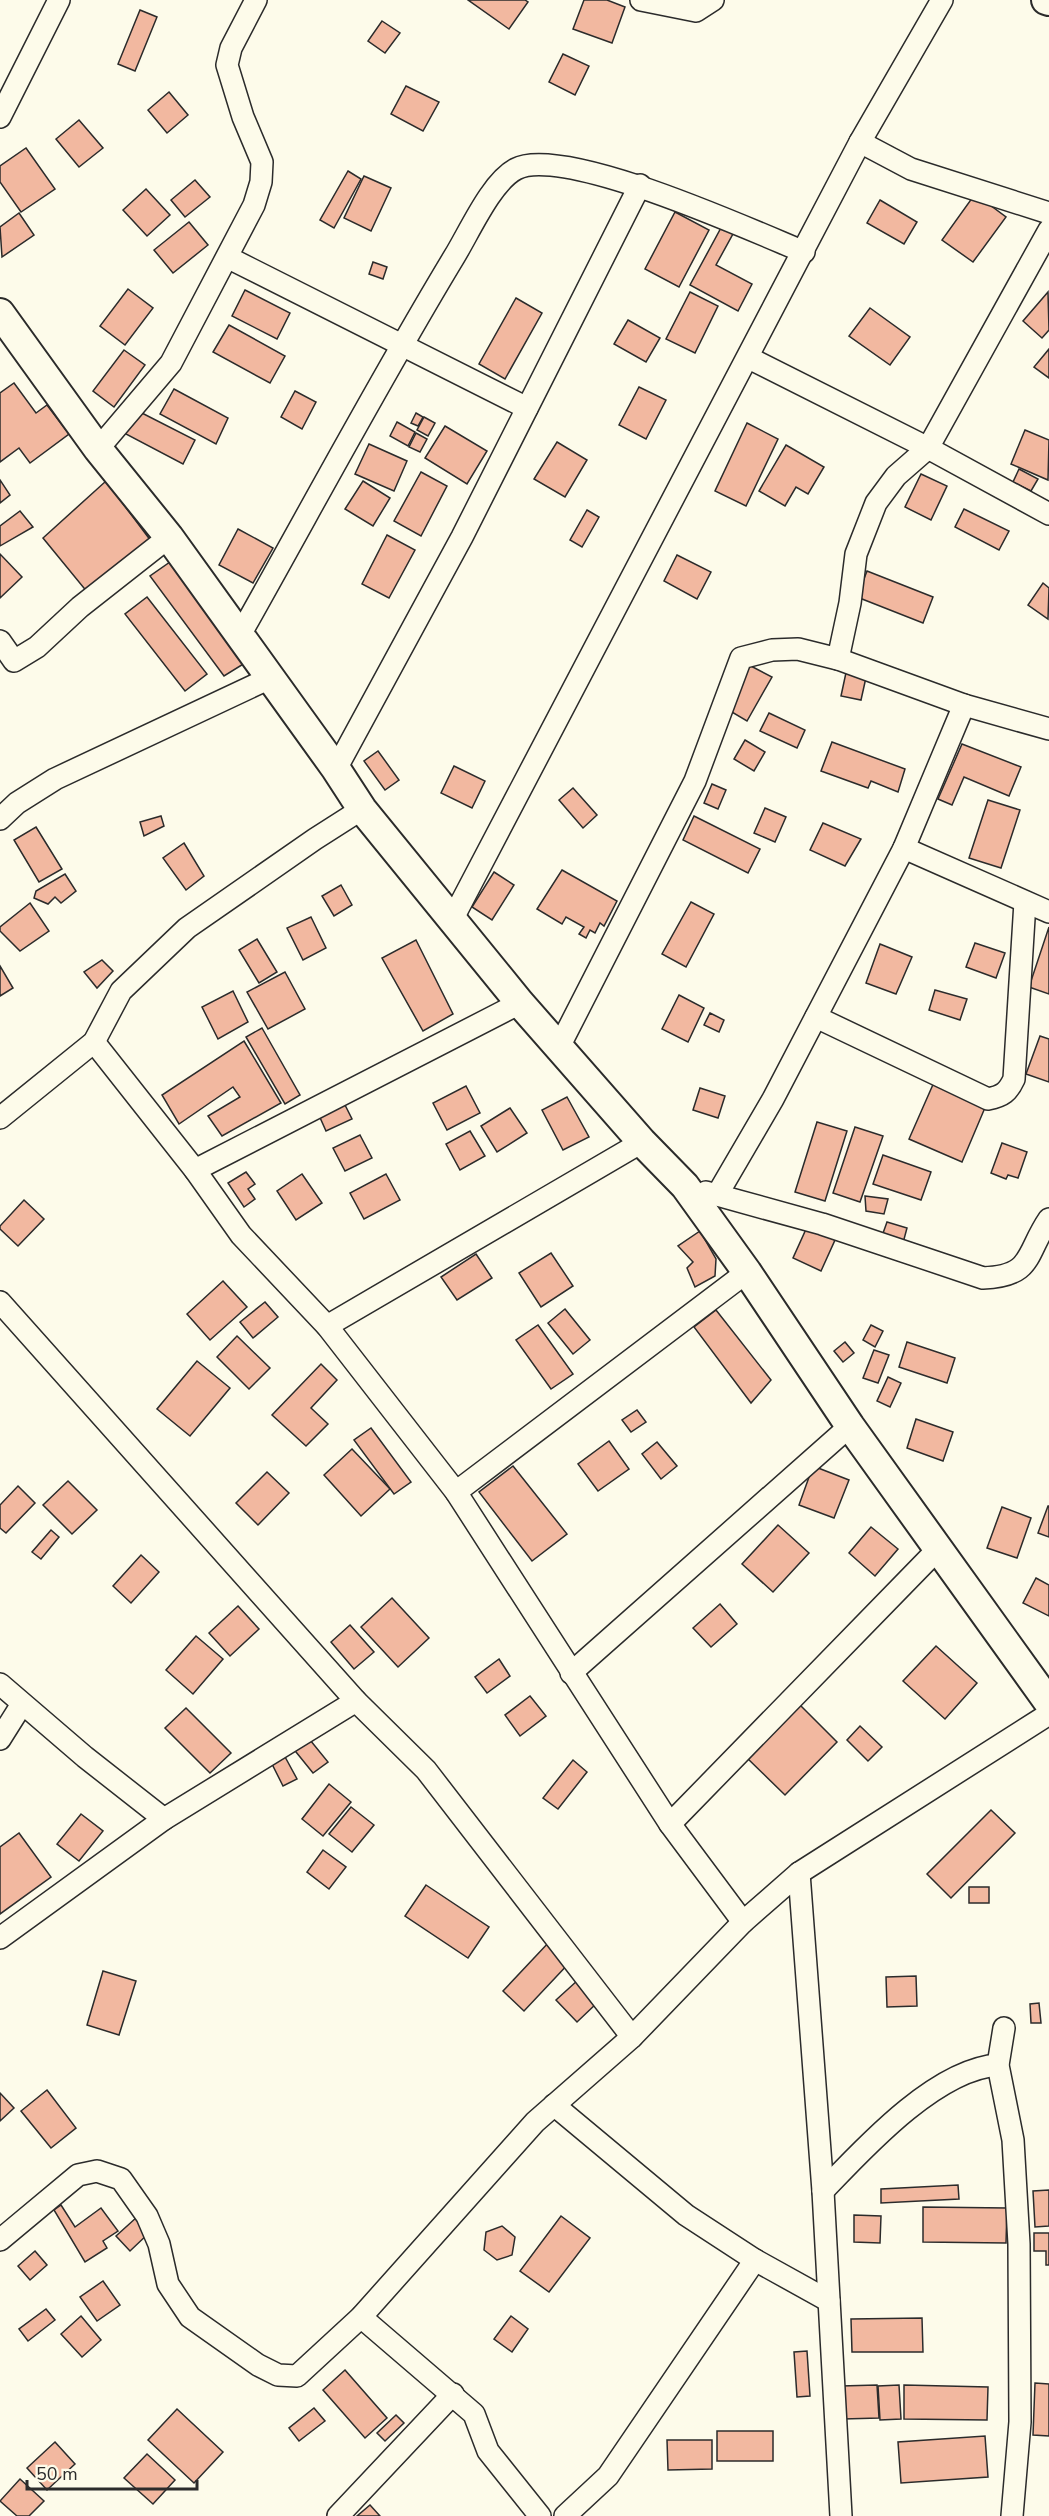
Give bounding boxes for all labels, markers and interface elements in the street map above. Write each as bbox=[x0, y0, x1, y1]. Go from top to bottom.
scale bar bbox=[27, 2453, 196, 2491]
text: 50 m bbox=[36, 2462, 78, 2486]

